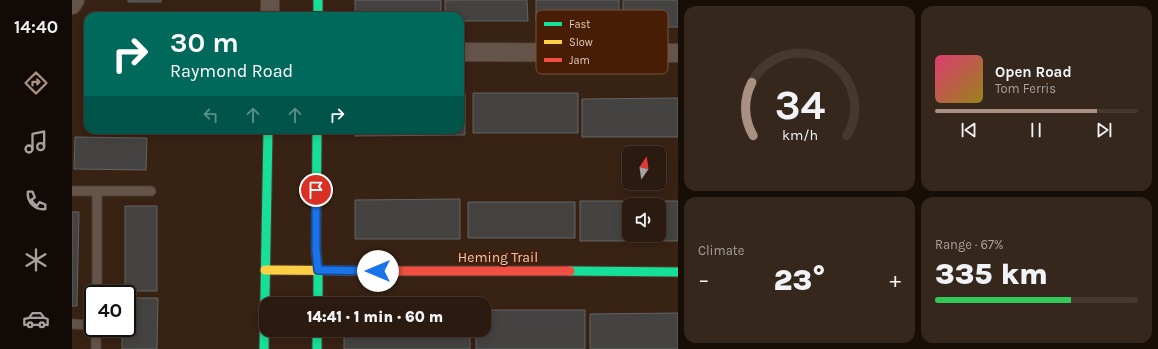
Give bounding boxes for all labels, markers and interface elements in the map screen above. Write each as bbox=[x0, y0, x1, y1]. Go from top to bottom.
legend bbox=[536, 10, 668, 74]
text: 14:40 bbox=[14, 16, 58, 38]
text: Fast bbox=[569, 18, 590, 31]
text: 30 m bbox=[170, 26, 239, 59]
icon: right bbox=[104, 28, 156, 80]
text: Slow bbox=[569, 36, 593, 49]
text: Jam bbox=[569, 54, 590, 67]
text: Raymond Road bbox=[170, 60, 293, 82]
text: Open Road bbox=[995, 63, 1072, 81]
icon: directions bbox=[22, 69, 50, 97]
text: 34 bbox=[774, 81, 825, 129]
text: Tom Ferris bbox=[995, 81, 1056, 96]
icon: left bbox=[200, 104, 222, 126]
icon: ahead bbox=[242, 104, 264, 126]
icon: ahead bbox=[284, 104, 306, 126]
icon: right bbox=[326, 104, 348, 126]
icon: previous bbox=[958, 119, 980, 141]
icon: pause bbox=[1025, 119, 1047, 141]
icon: next bbox=[1093, 119, 1115, 141]
text: km/h bbox=[781, 127, 818, 144]
icon: music bbox=[22, 128, 50, 156]
north arrow bbox=[622, 146, 666, 190]
map controls bbox=[622, 146, 666, 242]
pin bbox=[299, 173, 333, 207]
icon: arrive bbox=[305, 179, 327, 201]
icon: phone bbox=[22, 187, 50, 215]
button: sound bbox=[622, 198, 666, 242]
text: Range · 67% bbox=[935, 237, 1003, 252]
text: Climate bbox=[698, 243, 744, 258]
icon: climate bbox=[22, 246, 50, 274]
street label: Heming Trail bbox=[458, 249, 538, 266]
position arrow bbox=[357, 250, 399, 292]
text: 335 km bbox=[935, 256, 1048, 292]
text: 23° bbox=[774, 262, 825, 298]
text: − bbox=[698, 267, 710, 293]
text: + bbox=[889, 267, 901, 293]
speed limit sign: 40 bbox=[84, 285, 136, 337]
icon: car bbox=[22, 305, 50, 333]
text: 14:41 · 1 min · 60 m bbox=[307, 308, 443, 326]

